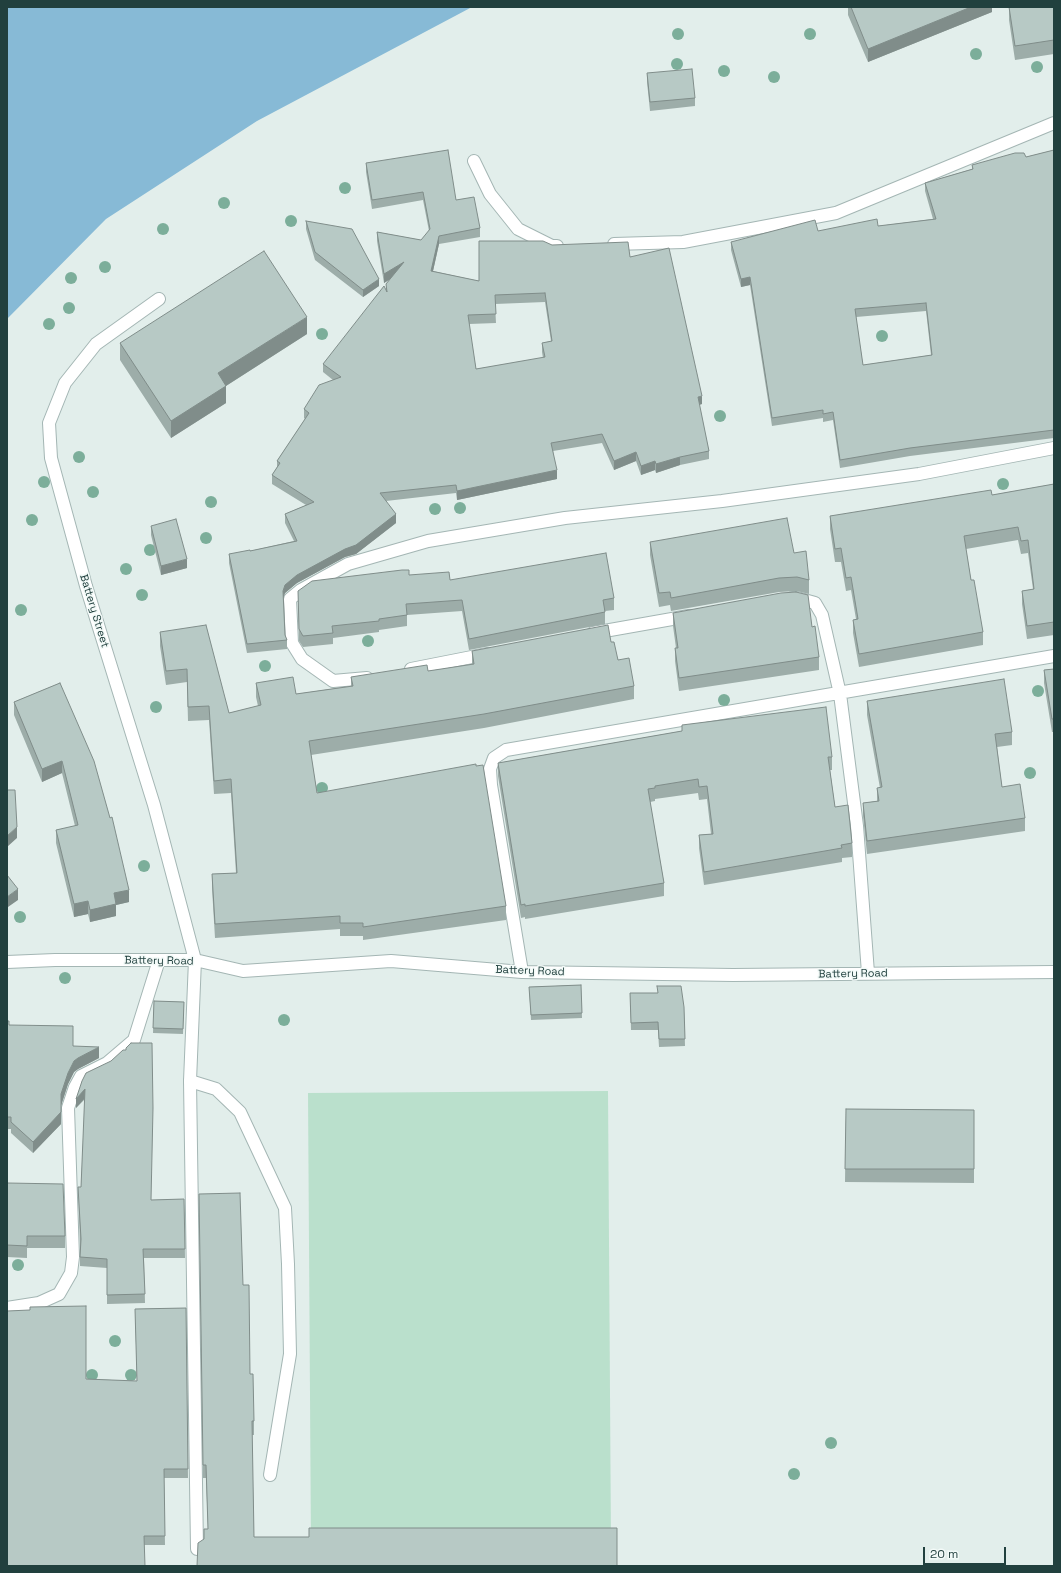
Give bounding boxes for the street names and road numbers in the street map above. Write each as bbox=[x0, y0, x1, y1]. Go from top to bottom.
street label: Battery Street bbox=[77, 573, 111, 649]
street label: Battery Road bbox=[124, 954, 194, 968]
street label: Battery Road bbox=[495, 963, 565, 979]
street label: Battery Road bbox=[818, 967, 888, 981]

